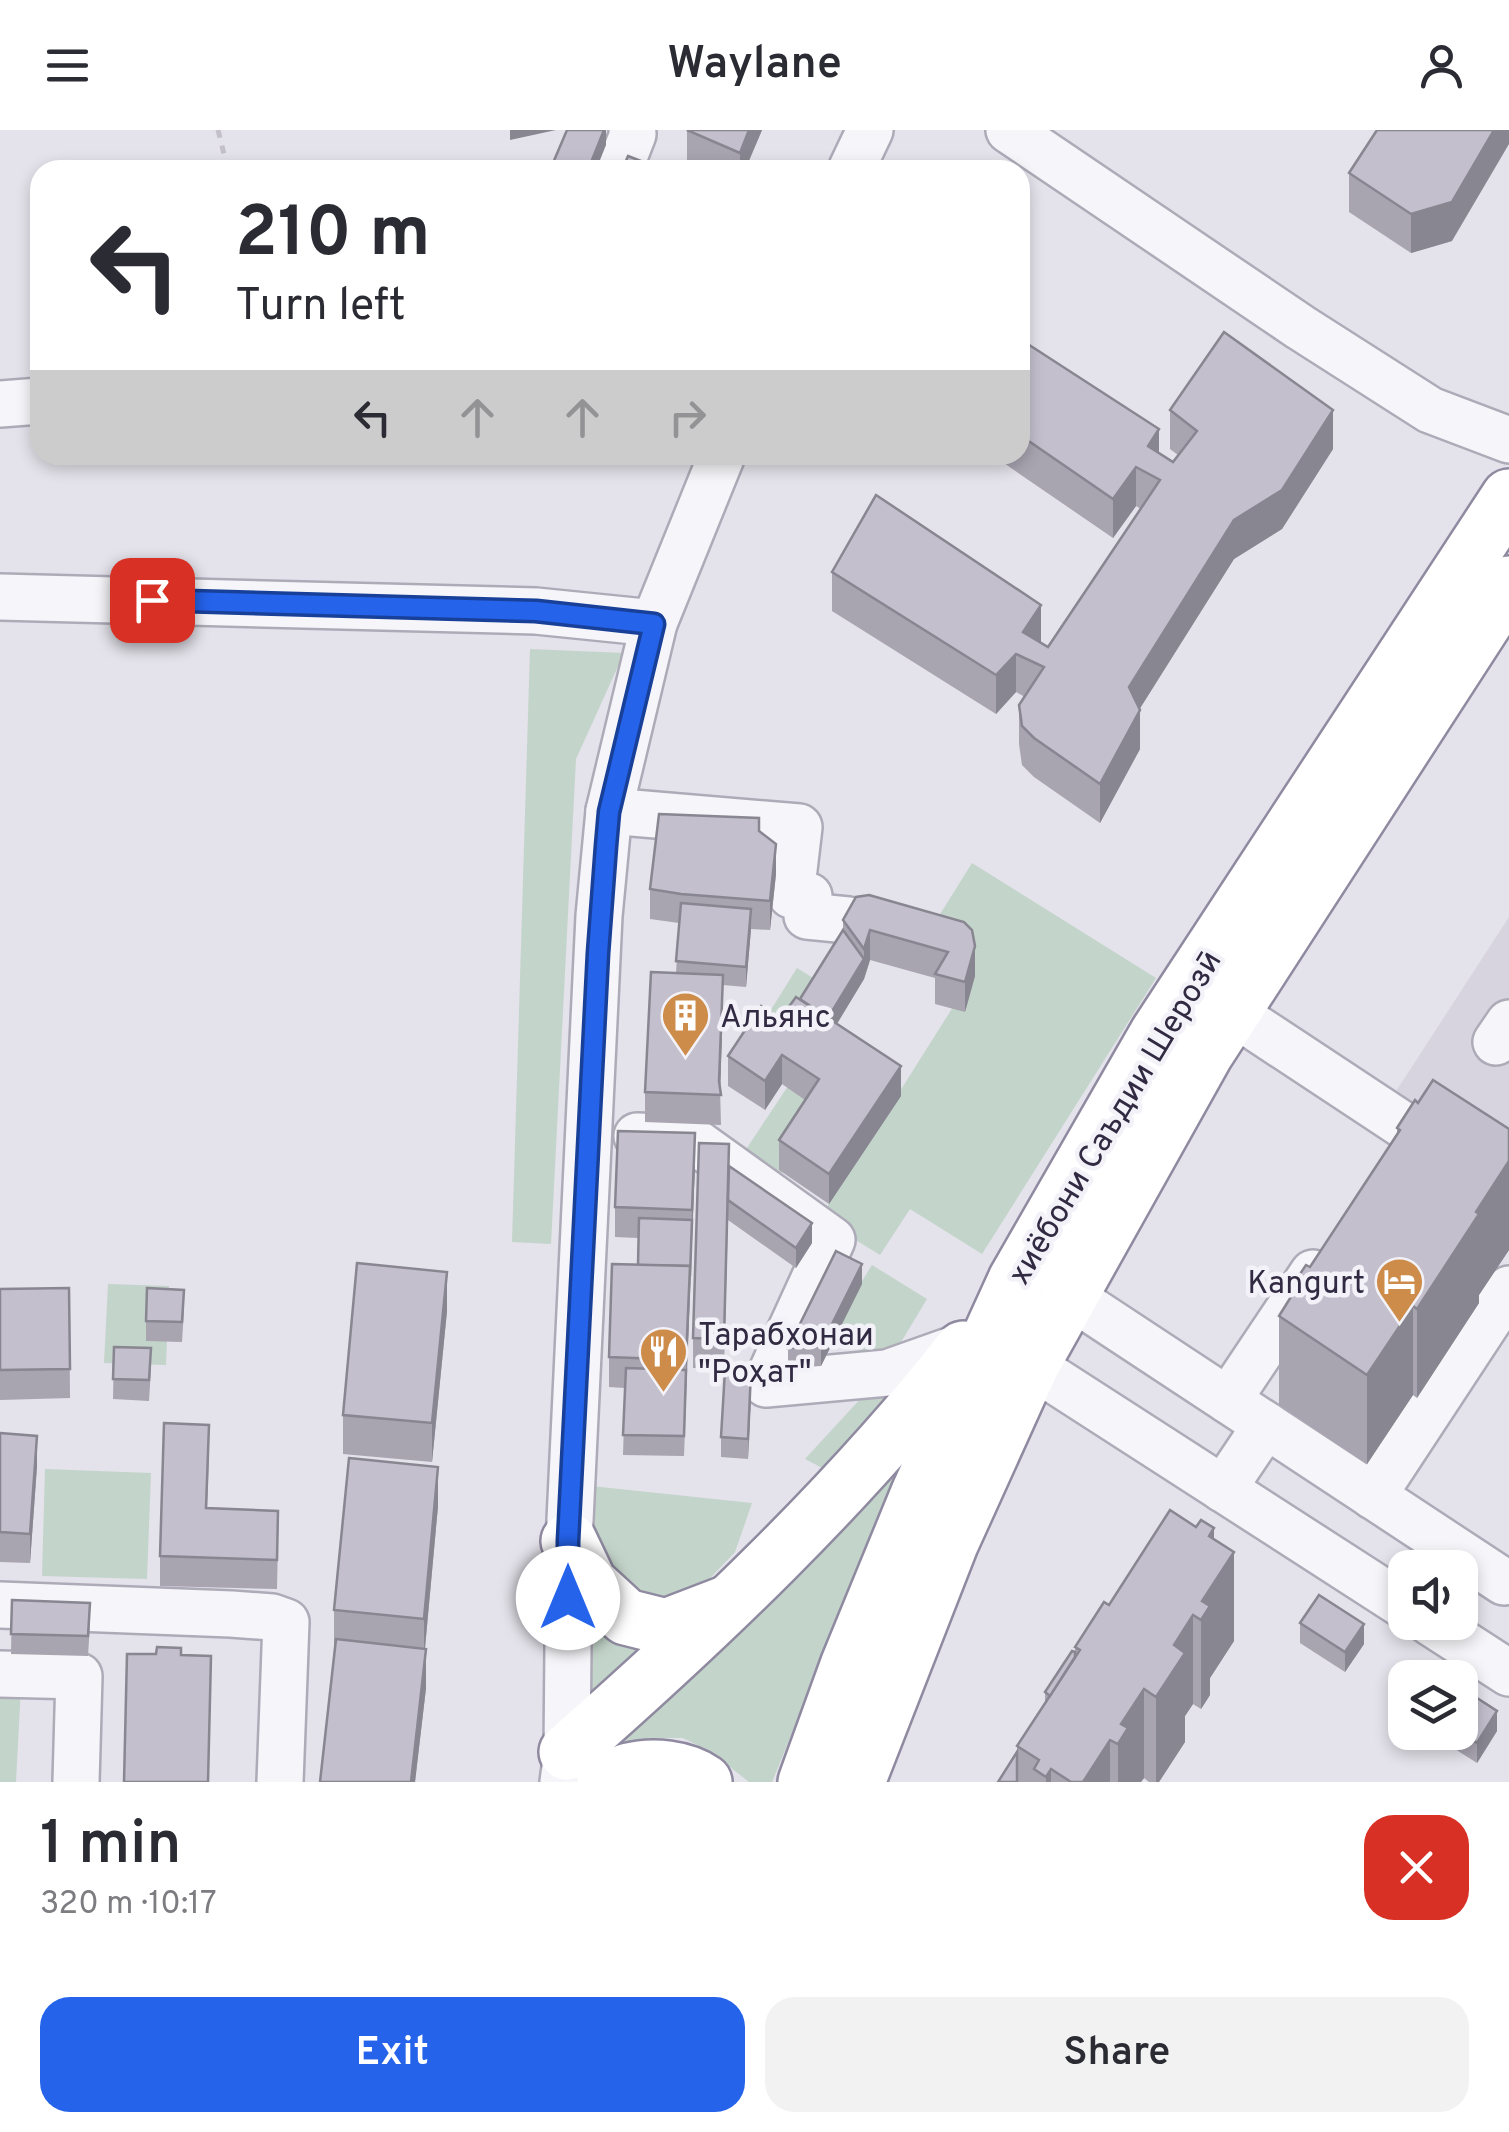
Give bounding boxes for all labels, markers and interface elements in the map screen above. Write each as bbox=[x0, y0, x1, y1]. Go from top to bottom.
text: Waylane bbox=[667, 37, 842, 94]
icon: menu bbox=[40, 38, 95, 93]
icon: person bbox=[1414, 38, 1469, 93]
text: 210 m bbox=[235, 192, 431, 281]
icon: left bbox=[70, 200, 200, 330]
text: Turn left bbox=[235, 279, 406, 336]
icon: left bbox=[345, 390, 400, 445]
icon: ahead bbox=[450, 390, 505, 445]
icon: ahead bbox=[555, 390, 610, 445]
icon: right bbox=[660, 390, 715, 445]
pin bbox=[110, 558, 195, 643]
icon: arrive bbox=[125, 573, 180, 628]
street label: хиёбони Саъдии Шерозӣ bbox=[1001, 944, 1232, 1293]
building icon: Альянс bbox=[659, 990, 711, 1058]
place label: Альянс bbox=[720, 999, 831, 1039]
hotel icon: Kangurt bbox=[1374, 1256, 1426, 1324]
place label: Kangurt bbox=[1247, 1265, 1365, 1305]
place label: Тарабхонаи "Роҳат" bbox=[698, 1317, 874, 1394]
restaurant icon: Тарабхонаи "Роҳат" bbox=[637, 1326, 689, 1394]
position arrow bbox=[516, 1546, 620, 1650]
map controls bbox=[1388, 1550, 1478, 1750]
button: sound bbox=[1388, 1550, 1478, 1640]
button: layers bbox=[1388, 1660, 1478, 1750]
text: 1 min bbox=[40, 1809, 181, 1885]
button: close bbox=[1364, 1815, 1469, 1920]
text: 320 m · 10:17 bbox=[40, 1885, 217, 1925]
button: Exit bbox=[40, 1997, 745, 2112]
button: Share bbox=[765, 1997, 1469, 2112]

